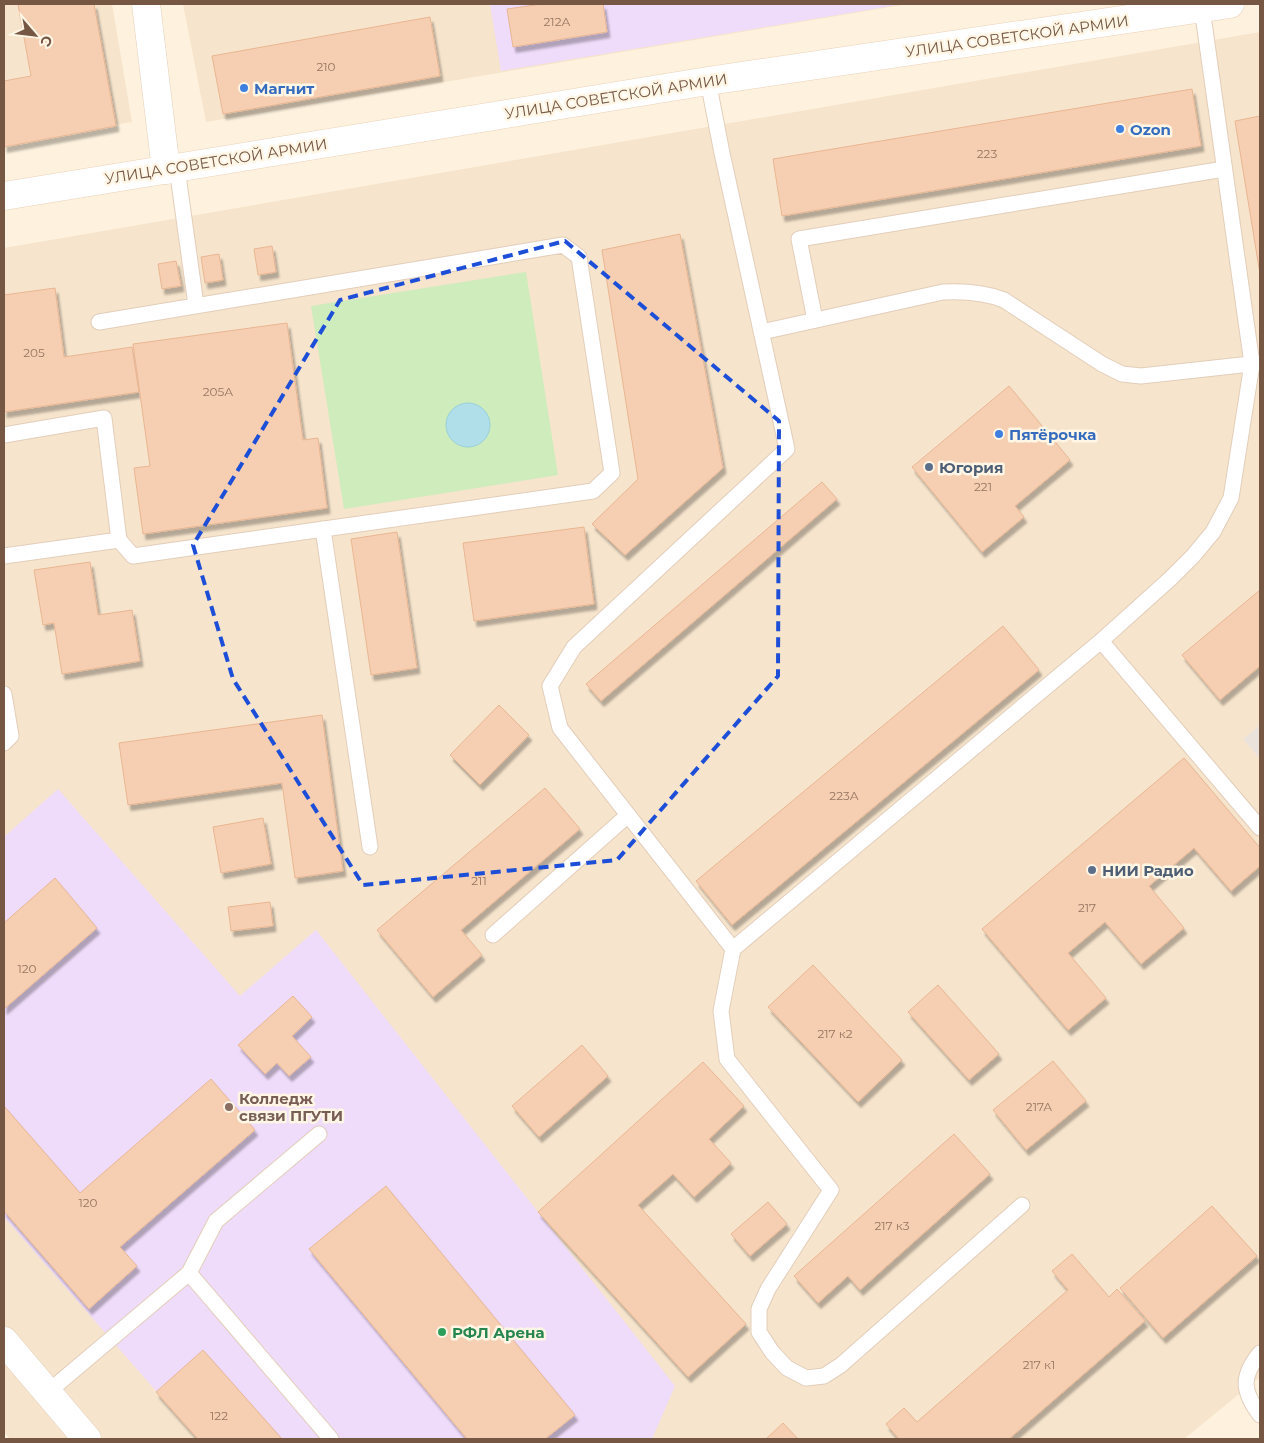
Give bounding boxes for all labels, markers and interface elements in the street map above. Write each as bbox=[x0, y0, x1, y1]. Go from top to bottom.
north arrow bbox=[10, 10, 60, 60]
street label: УЛИЦА СОВЕТСКОЙ АРМИИ bbox=[904, 11, 1130, 61]
house number: 212А bbox=[544, 14, 571, 29]
text: С bbox=[36, 32, 57, 50]
house number: 210 bbox=[316, 59, 336, 74]
street label: УЛИЦА СОВЕТСКОЙ АРМИИ bbox=[503, 69, 729, 123]
place label: Магнит bbox=[254, 79, 314, 98]
marker: Магнит bbox=[238, 82, 250, 94]
place label: Ozon bbox=[1130, 120, 1171, 139]
marker: Ozon bbox=[1114, 123, 1126, 135]
street label: УЛИЦА СОВЕТСКОЙ АРМИИ bbox=[103, 134, 329, 188]
house number: 223 bbox=[977, 146, 997, 161]
house number: 205 bbox=[23, 345, 45, 360]
house number: 205А bbox=[203, 384, 233, 399]
place label: Пятёрочка bbox=[1009, 425, 1096, 444]
marker: Пятёрочка bbox=[993, 428, 1005, 440]
place label: Югория bbox=[939, 458, 1003, 477]
marker: Югория bbox=[923, 461, 935, 473]
house number: 221 bbox=[974, 479, 992, 494]
house number: 223А bbox=[829, 788, 859, 803]
place label: НИИ Радио bbox=[1102, 861, 1194, 880]
marker: НИИ Радио bbox=[1086, 864, 1098, 876]
house number: 211 bbox=[471, 873, 487, 888]
house number: 217 bbox=[1078, 900, 1096, 915]
house number: 120 bbox=[17, 961, 37, 976]
house number: 217 к2 bbox=[817, 1026, 853, 1041]
place label: Колледж связи ПГУТИ bbox=[239, 1089, 343, 1125]
house number: 217А bbox=[1026, 1099, 1052, 1114]
marker: Колледж связи ПГУТИ bbox=[223, 1101, 235, 1113]
house number: 120 bbox=[78, 1195, 98, 1210]
house number: 217 к3 bbox=[874, 1218, 910, 1233]
place label: РФЛ Арена bbox=[452, 1323, 545, 1342]
marker: РФЛ Арена bbox=[436, 1326, 448, 1338]
house number: 217 к1 bbox=[1023, 1357, 1055, 1372]
house number: 122 bbox=[210, 1408, 228, 1423]

